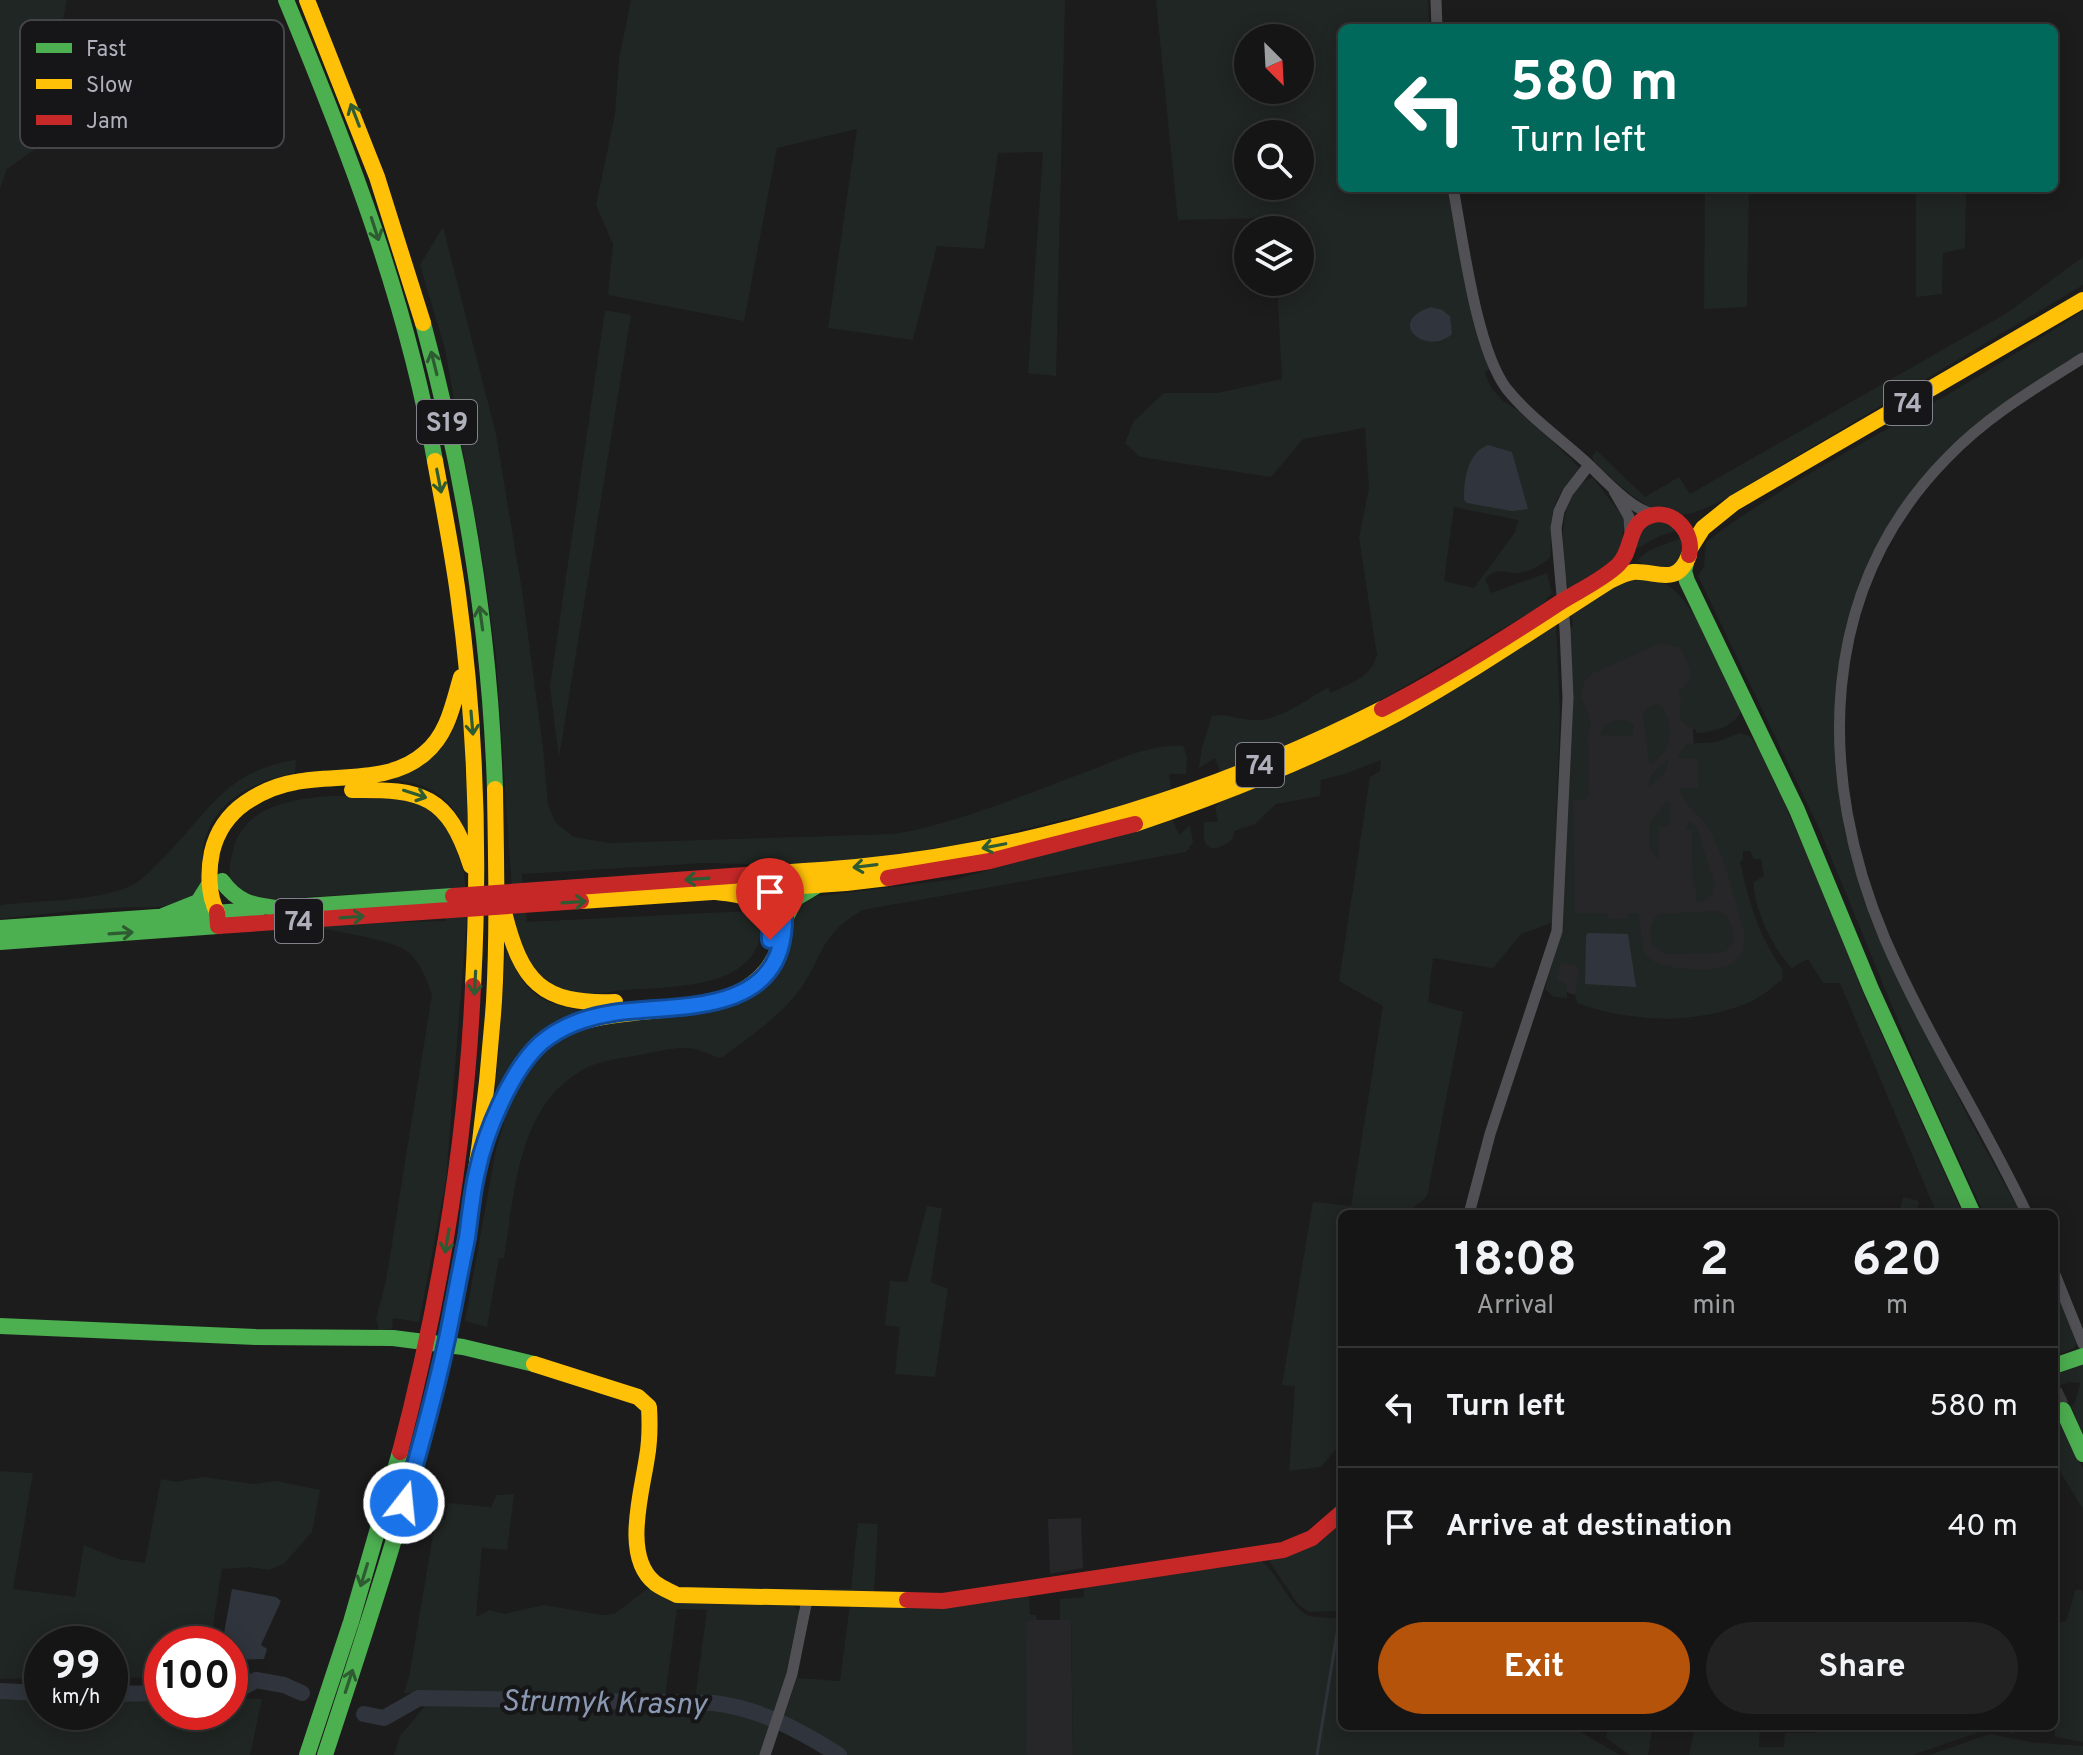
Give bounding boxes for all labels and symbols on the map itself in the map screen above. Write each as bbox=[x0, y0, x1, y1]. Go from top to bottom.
legend bbox=[20, 20, 284, 148]
north arrow bbox=[1234, 24, 1314, 104]
text: Fast bbox=[86, 37, 127, 64]
text: Slow bbox=[86, 73, 133, 100]
one-way arrow bbox=[347, 103, 361, 128]
text: Jam bbox=[86, 109, 129, 136]
one-way arrow bbox=[369, 216, 383, 241]
one-way arrow bbox=[426, 350, 441, 376]
road number: 74 bbox=[1884, 381, 1932, 425]
road number: S19 bbox=[417, 400, 477, 444]
one-way arrow bbox=[432, 468, 447, 494]
one-way arrow bbox=[473, 606, 488, 631]
one-way arrow bbox=[465, 709, 480, 736]
road number: 74 bbox=[1236, 743, 1284, 787]
one-way arrow bbox=[402, 788, 427, 803]
one-way arrow bbox=[981, 839, 1007, 854]
pin bbox=[736, 858, 804, 940]
one-way arrow bbox=[852, 858, 879, 873]
one-way arrow bbox=[684, 872, 711, 887]
one-way arrow bbox=[560, 894, 587, 909]
road number: 74 bbox=[275, 899, 323, 943]
one-way arrow bbox=[338, 909, 365, 924]
one-way arrow bbox=[107, 925, 134, 940]
one-way arrow bbox=[467, 969, 482, 996]
one-way arrow bbox=[438, 1228, 453, 1253]
position arrow bbox=[362, 1461, 446, 1545]
one-way arrow bbox=[356, 1561, 371, 1587]
speed limit sign: 100 bbox=[144, 1626, 248, 1730]
one-way arrow bbox=[343, 1669, 357, 1694]
water label: Strumyk Krasny bbox=[501, 1684, 709, 1725]

